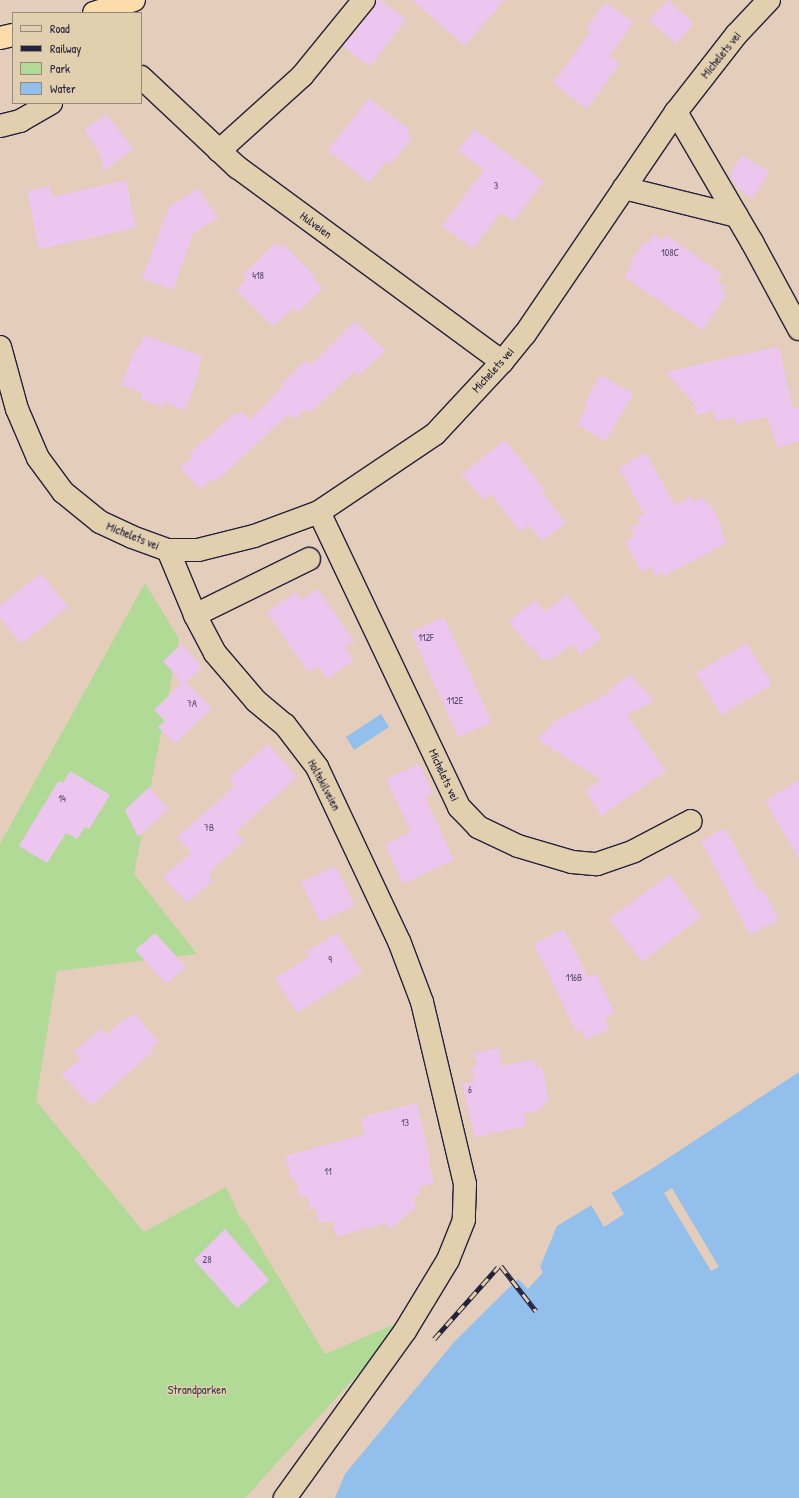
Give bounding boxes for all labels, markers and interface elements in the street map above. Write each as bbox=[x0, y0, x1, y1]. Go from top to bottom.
legend bbox=[12, 12, 142, 104]
text: Road bbox=[50, 20, 70, 37]
street label: Michelets vei bbox=[698, 29, 744, 81]
text: Railway bbox=[50, 40, 81, 57]
text: Park bbox=[50, 60, 70, 77]
text: Water bbox=[50, 80, 76, 97]
house number: 3 bbox=[494, 180, 498, 192]
street label: Hulveien bbox=[297, 209, 335, 241]
house number: 108C bbox=[661, 247, 679, 259]
house number: 418 bbox=[252, 270, 264, 282]
street label: Michelets vei bbox=[469, 344, 517, 396]
street label: Michelets vei bbox=[104, 519, 162, 553]
house number: 112F bbox=[418, 632, 434, 644]
house number: 112E bbox=[447, 695, 463, 707]
house number: 7A bbox=[187, 698, 197, 710]
street label: Michelets vei bbox=[426, 747, 462, 803]
street label: Holtekilveien bbox=[305, 757, 343, 813]
house number: 14 bbox=[58, 793, 66, 805]
house number: 7B bbox=[204, 822, 214, 834]
house number: 9 bbox=[328, 954, 332, 966]
house number: 116B bbox=[566, 972, 582, 984]
house number: 6 bbox=[468, 1084, 472, 1096]
house number: 13 bbox=[401, 1117, 409, 1129]
house number: 11 bbox=[324, 1166, 332, 1178]
house number: 28 bbox=[202, 1254, 212, 1266]
park label: Strandparken bbox=[168, 1383, 226, 1397]

